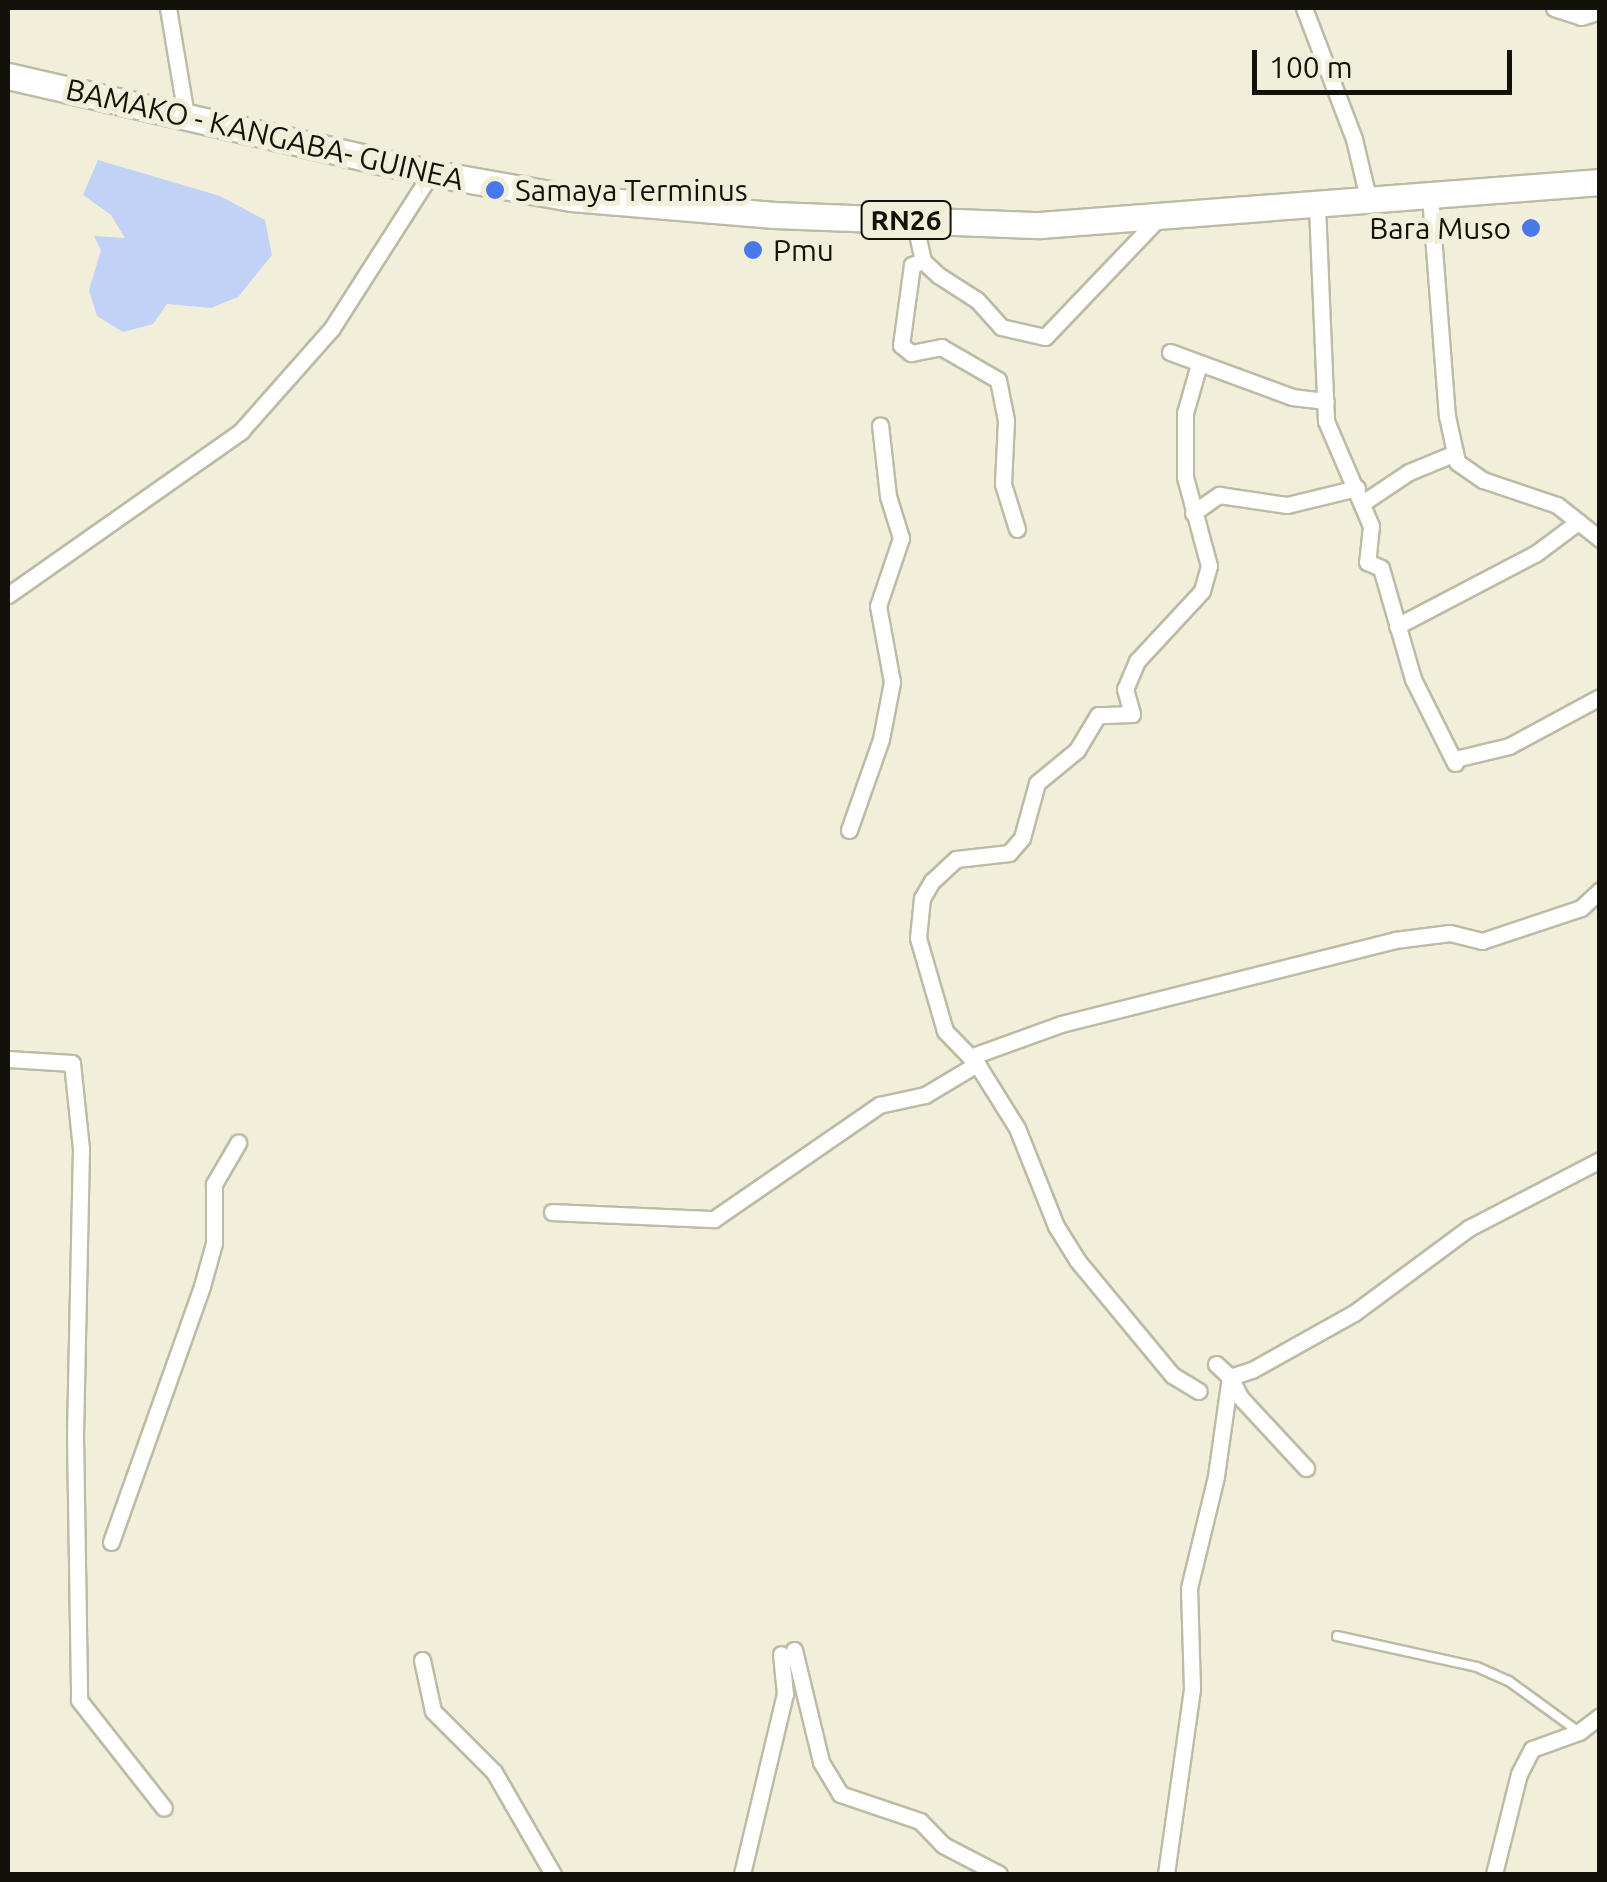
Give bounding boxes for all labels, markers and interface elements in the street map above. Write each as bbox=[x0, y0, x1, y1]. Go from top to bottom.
scale bar bbox=[1257, 30, 1517, 92]
text: 100 m bbox=[1269, 50, 1353, 84]
street label: BAMAKO - KANGABA- GUINEA bbox=[63, 71, 467, 197]
place label: Samaya Terminus bbox=[515, 172, 748, 208]
marker: Samaya Terminus bbox=[484, 179, 506, 201]
road number: RN26 bbox=[858, 197, 954, 243]
place label: Bara Muso bbox=[1369, 210, 1511, 246]
marker: Bara Muso bbox=[1520, 217, 1542, 239]
place label: Pmu bbox=[773, 232, 834, 268]
marker: Pmu bbox=[742, 239, 764, 261]

